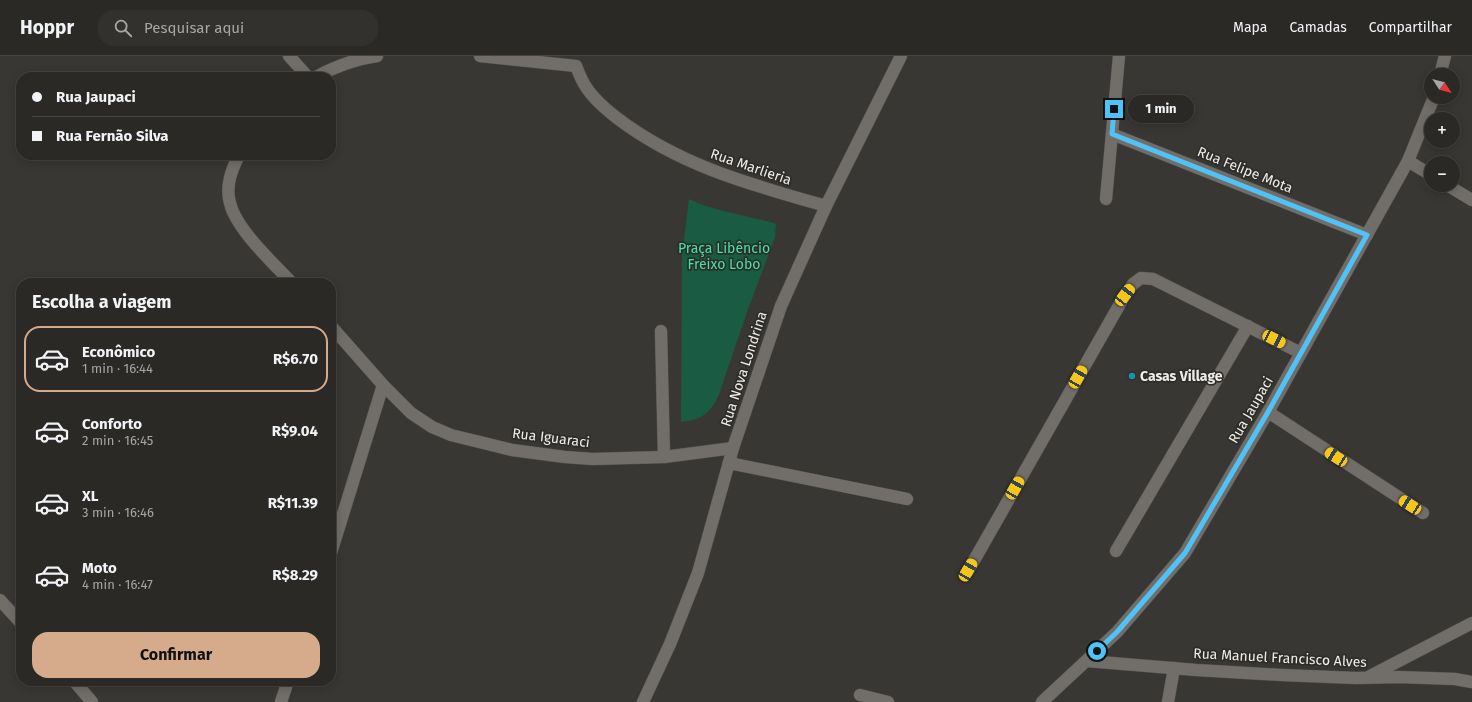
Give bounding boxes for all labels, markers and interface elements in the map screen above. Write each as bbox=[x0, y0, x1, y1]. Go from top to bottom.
search box bbox=[98, 10, 378, 46]
text: Hoppr bbox=[20, 16, 74, 39]
icon: search bbox=[112, 17, 134, 39]
text: Pesquisar aqui bbox=[144, 19, 244, 37]
text: Mapa bbox=[1233, 19, 1267, 36]
text: Camadas bbox=[1289, 19, 1347, 36]
text: Compartilhar bbox=[1369, 19, 1452, 36]
north arrow bbox=[1424, 68, 1460, 104]
map controls bbox=[1424, 68, 1460, 192]
text: Rua Jaupaci bbox=[56, 88, 136, 106]
callout: 1 min bbox=[1128, 95, 1194, 123]
route end bbox=[1105, 100, 1123, 118]
text: 1 min bbox=[1145, 101, 1177, 116]
button: + bbox=[1424, 112, 1460, 148]
text: Rua Fernão Silva bbox=[56, 127, 169, 145]
street label: Rua Felipe Mota bbox=[1195, 143, 1295, 197]
street label: Rua Marlieria bbox=[708, 145, 794, 189]
button: − bbox=[1424, 156, 1460, 192]
park label: Praça Libêncio Freixo Lobo bbox=[678, 240, 770, 273]
car bbox=[1113, 282, 1137, 308]
text: Escolha a viagem bbox=[32, 291, 172, 313]
street label: Rua Nova Londrina bbox=[717, 309, 771, 429]
car bbox=[1261, 328, 1287, 350]
icon: car bbox=[34, 341, 70, 377]
text: Econômico bbox=[82, 343, 155, 361]
text: R$6.70 bbox=[273, 350, 318, 368]
text: 1 min · 16:44 bbox=[82, 361, 153, 376]
car bbox=[1067, 364, 1089, 390]
place label: Casas Village bbox=[1140, 368, 1223, 385]
marker: Casas Village bbox=[1127, 371, 1137, 381]
street label: Rua Jaupaci bbox=[1225, 374, 1277, 446]
icon: car bbox=[34, 413, 70, 449]
text: Conforto bbox=[82, 415, 142, 433]
text: R$9.04 bbox=[272, 422, 318, 440]
street label: Rua Iguaraci bbox=[511, 425, 591, 451]
text: 2 min · 16:45 bbox=[82, 433, 153, 448]
car bbox=[1323, 445, 1349, 469]
car bbox=[1004, 475, 1026, 501]
icon: car bbox=[34, 485, 70, 521]
text: XL bbox=[82, 487, 98, 505]
car bbox=[1397, 493, 1423, 517]
text: R$11.39 bbox=[268, 494, 318, 512]
text: 3 min · 16:46 bbox=[82, 505, 154, 520]
icon: car bbox=[34, 557, 70, 593]
car bbox=[957, 557, 979, 583]
text: Moto bbox=[82, 559, 117, 577]
text: R$8.29 bbox=[272, 566, 318, 584]
text: 4 min · 16:47 bbox=[82, 577, 153, 592]
button: Confirmar bbox=[32, 632, 320, 678]
route start bbox=[1088, 642, 1106, 660]
street label: Rua Manuel Francisco Alves bbox=[1193, 645, 1368, 671]

